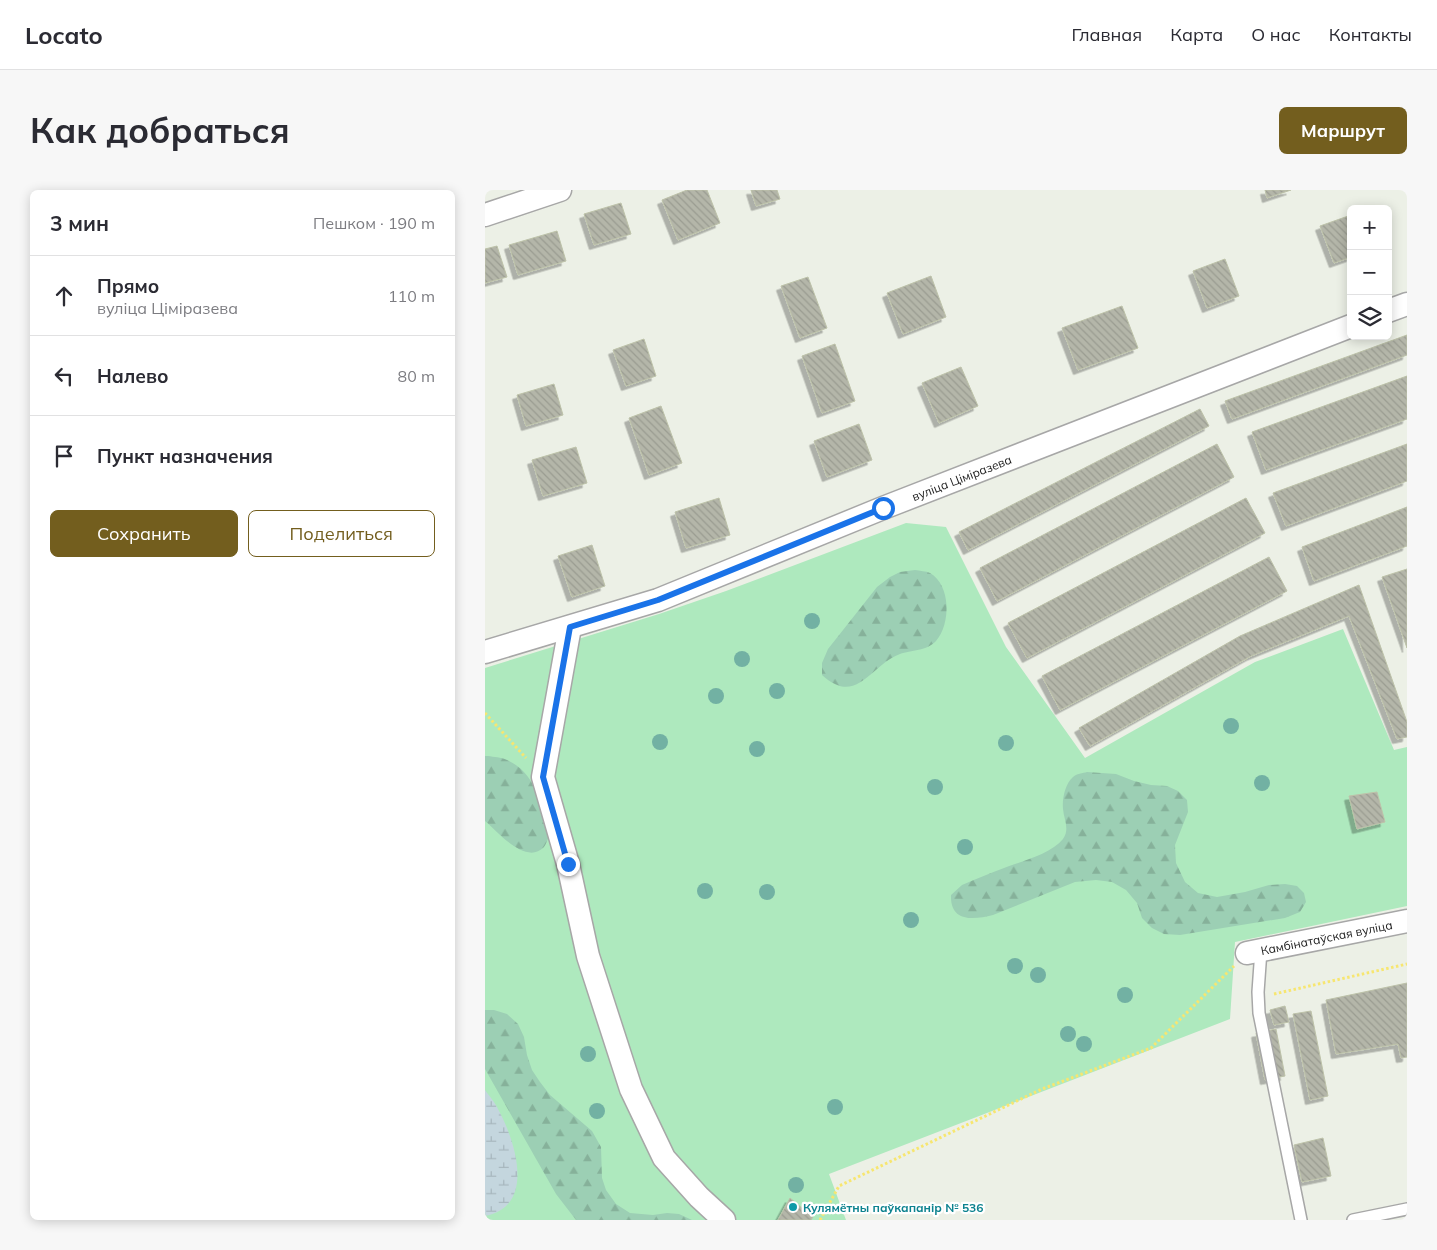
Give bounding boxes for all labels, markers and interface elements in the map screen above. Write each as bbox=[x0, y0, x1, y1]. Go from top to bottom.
text: Locato bbox=[25, 20, 103, 50]
text: Главная bbox=[1072, 23, 1142, 46]
text: Карта bbox=[1170, 23, 1223, 46]
text: О нас bbox=[1251, 23, 1301, 46]
text: Контакты bbox=[1329, 23, 1412, 46]
button: Маршрут bbox=[1279, 107, 1407, 154]
text: Как добраться bbox=[30, 108, 290, 152]
map controls bbox=[1347, 205, 1392, 340]
button: + bbox=[1347, 205, 1392, 250]
text: 3 мин bbox=[50, 210, 109, 236]
text: Пешком · 190 m bbox=[313, 213, 435, 233]
button: − bbox=[1347, 250, 1392, 295]
text: Прямо bbox=[97, 274, 159, 298]
icon: ahead bbox=[50, 282, 78, 310]
text: 110 m bbox=[388, 286, 435, 306]
button: layers bbox=[1347, 295, 1392, 340]
text: вуліца Ціміразева bbox=[97, 298, 238, 318]
icon: left bbox=[50, 362, 78, 390]
text: Налево bbox=[97, 364, 169, 388]
text: 80 m bbox=[398, 366, 435, 386]
icon: arrive bbox=[50, 442, 78, 470]
text: Пункт назначения bbox=[97, 444, 273, 468]
street label: вуліца Ціміразева bbox=[909, 451, 1014, 504]
route start bbox=[872, 497, 895, 520]
button: Сохранить bbox=[50, 510, 238, 557]
button: Поделиться bbox=[248, 510, 435, 557]
route end bbox=[557, 853, 580, 876]
street label: Камбінатаўская вуліца bbox=[1259, 917, 1394, 958]
place label: Кулямётны паўкапанір № 536 bbox=[803, 1200, 984, 1215]
marker: Кулямётны паўкапанір № 536 bbox=[787, 1201, 799, 1213]

